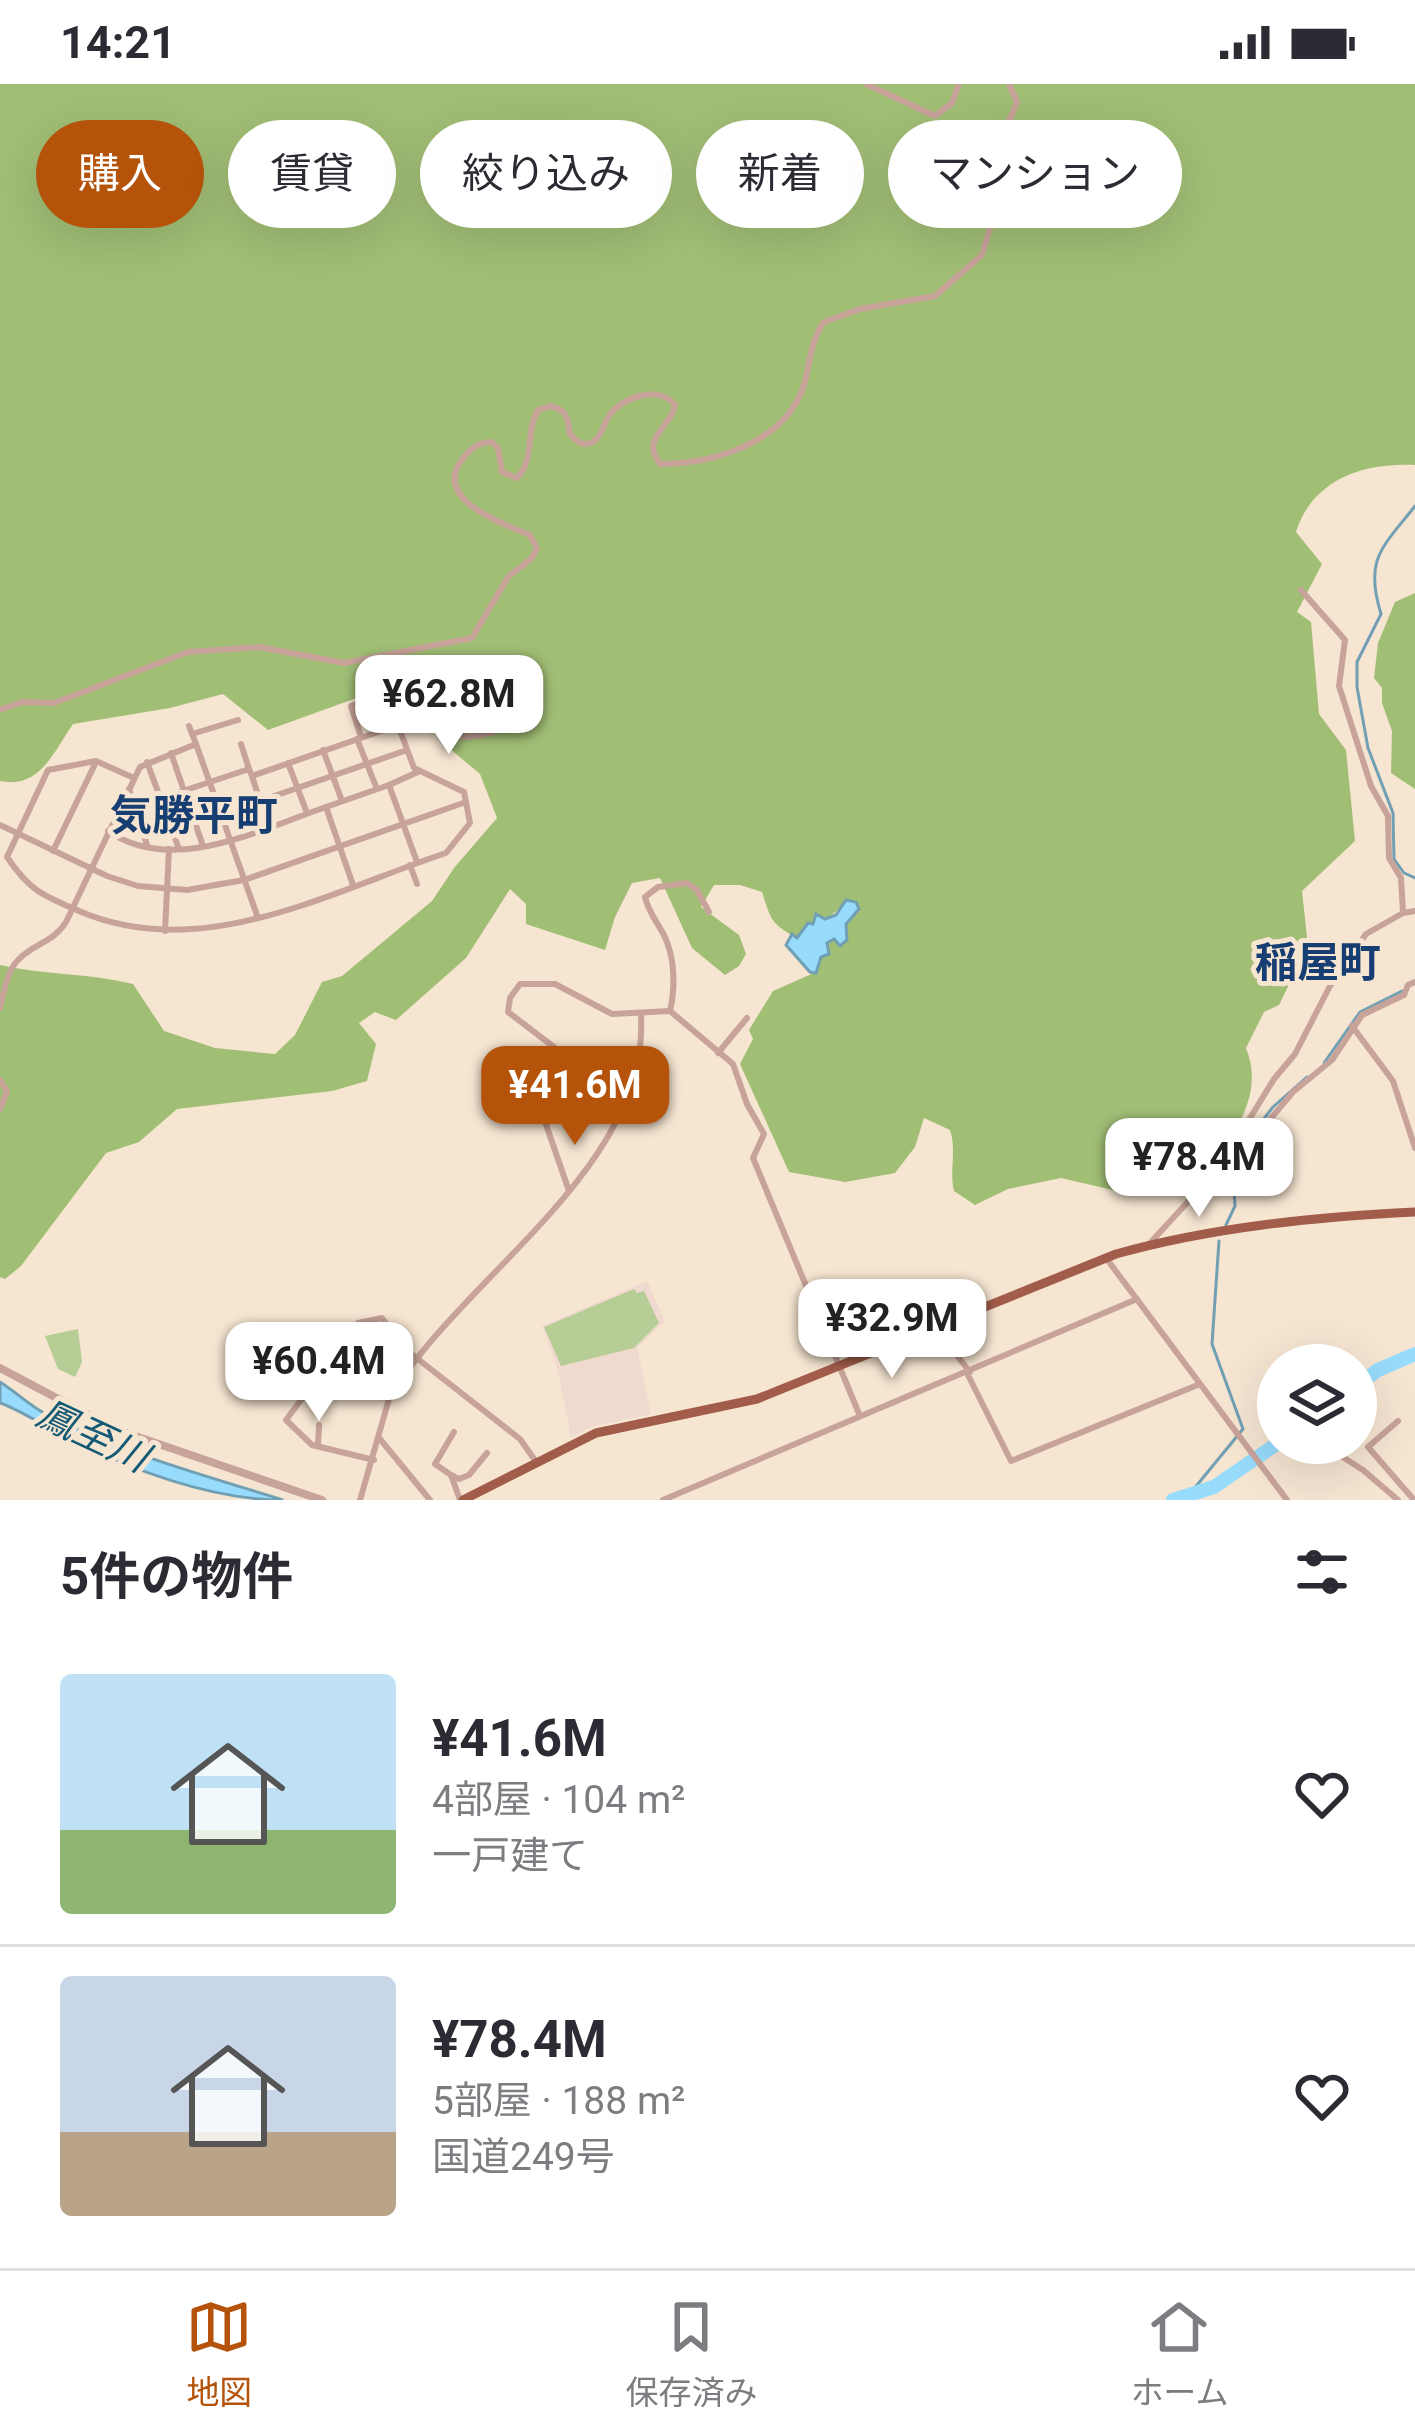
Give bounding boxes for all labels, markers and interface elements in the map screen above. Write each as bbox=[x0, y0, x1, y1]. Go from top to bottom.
text: 14:21 bbox=[60, 16, 176, 69]
chip: 購入 bbox=[36, 120, 204, 228]
chip: 賃貸 bbox=[228, 120, 396, 228]
chip: 絞り込み bbox=[420, 120, 672, 228]
chip: 新着 bbox=[696, 120, 864, 228]
chip: マンション bbox=[888, 120, 1182, 228]
pin: ¥62.8M bbox=[351, 655, 547, 757]
text: ¥62.8M bbox=[382, 671, 516, 717]
district label: 気勝平町 bbox=[110, 791, 278, 840]
district label: 稲屋町 bbox=[1255, 938, 1381, 987]
pin: ¥41.6M bbox=[477, 1046, 673, 1148]
text: ¥41.6M bbox=[508, 1062, 642, 1108]
pin: ¥78.4M bbox=[1101, 1118, 1297, 1220]
text: ¥78.4M bbox=[1132, 1134, 1266, 1180]
pin: ¥32.9M bbox=[794, 1279, 990, 1381]
text: ¥32.9M bbox=[825, 1295, 959, 1341]
pin: ¥60.4M bbox=[221, 1322, 417, 1424]
text: ¥60.4M bbox=[252, 1338, 386, 1384]
map controls bbox=[1257, 1344, 1377, 1464]
button: layers bbox=[1257, 1344, 1377, 1464]
water label: 鳳至川 bbox=[30, 1390, 159, 1483]
icon: filters bbox=[1289, 1539, 1355, 1605]
text: 5件の物件 bbox=[60, 1547, 293, 1606]
text: ¥41.6M bbox=[432, 1709, 607, 1768]
icon: home bbox=[156, 1722, 300, 1866]
icon: heart bbox=[1289, 1761, 1355, 1827]
text: 4部屋 · 104 m² bbox=[432, 1777, 685, 1823]
text: 一戸建て bbox=[432, 1833, 588, 1879]
text: ¥78.4M bbox=[432, 2010, 607, 2069]
icon: home bbox=[156, 2024, 300, 2168]
icon: heart bbox=[1289, 2063, 1355, 2129]
text: 5部屋 · 188 m² bbox=[432, 2078, 685, 2124]
text: 国道249号 bbox=[432, 2134, 615, 2180]
tab: 地図 bbox=[186, 2294, 252, 2414]
tab: 保存済み bbox=[625, 2294, 757, 2414]
tab: ホーム bbox=[1130, 2294, 1228, 2414]

